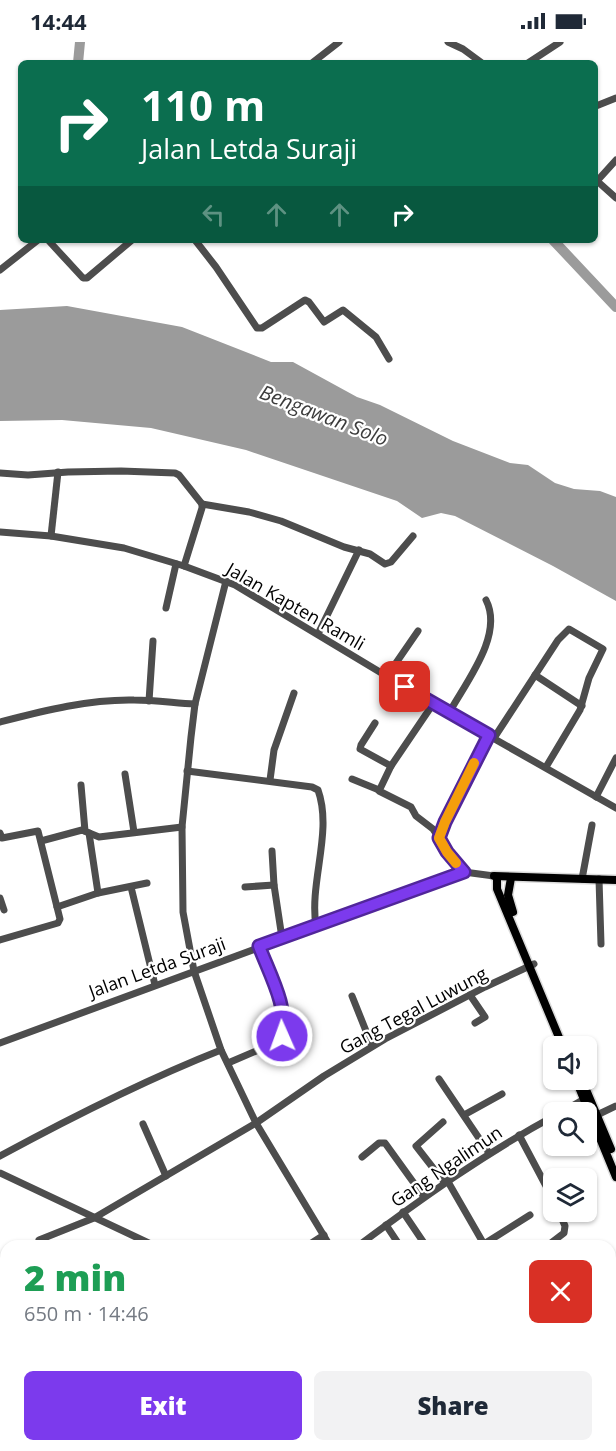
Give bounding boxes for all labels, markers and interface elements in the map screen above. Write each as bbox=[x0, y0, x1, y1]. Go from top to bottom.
text: 14:44 bbox=[30, 6, 87, 36]
text: 110 m bbox=[141, 76, 265, 133]
icon: right bbox=[42, 84, 120, 162]
text: Jalan Letda Suraji bbox=[141, 130, 357, 167]
icon: left bbox=[197, 198, 230, 231]
icon: ahead bbox=[260, 198, 293, 231]
icon: ahead bbox=[323, 198, 356, 231]
icon: right bbox=[386, 198, 419, 231]
water label: Bengawan Solo bbox=[256, 378, 392, 452]
street label: Jalan Kapten Ramli bbox=[221, 556, 370, 655]
pin bbox=[379, 661, 430, 712]
icon: arrive bbox=[388, 670, 421, 703]
street label: Jalan Letda Suraji bbox=[83, 931, 229, 1004]
street label: Gang Tegal Luwung bbox=[335, 961, 491, 1059]
position arrow bbox=[250, 1004, 314, 1068]
map controls bbox=[543, 1036, 597, 1222]
button: sound bbox=[543, 1036, 597, 1090]
button: search bbox=[543, 1102, 597, 1156]
street label: Gang Ngalimun bbox=[386, 1120, 506, 1212]
button: layers bbox=[543, 1168, 597, 1222]
text: 2 min bbox=[24, 1253, 126, 1302]
button: close bbox=[529, 1260, 592, 1323]
text: 650 m · 14:46 bbox=[24, 1300, 149, 1327]
button: Exit bbox=[24, 1371, 302, 1440]
button: Share bbox=[314, 1371, 592, 1440]

